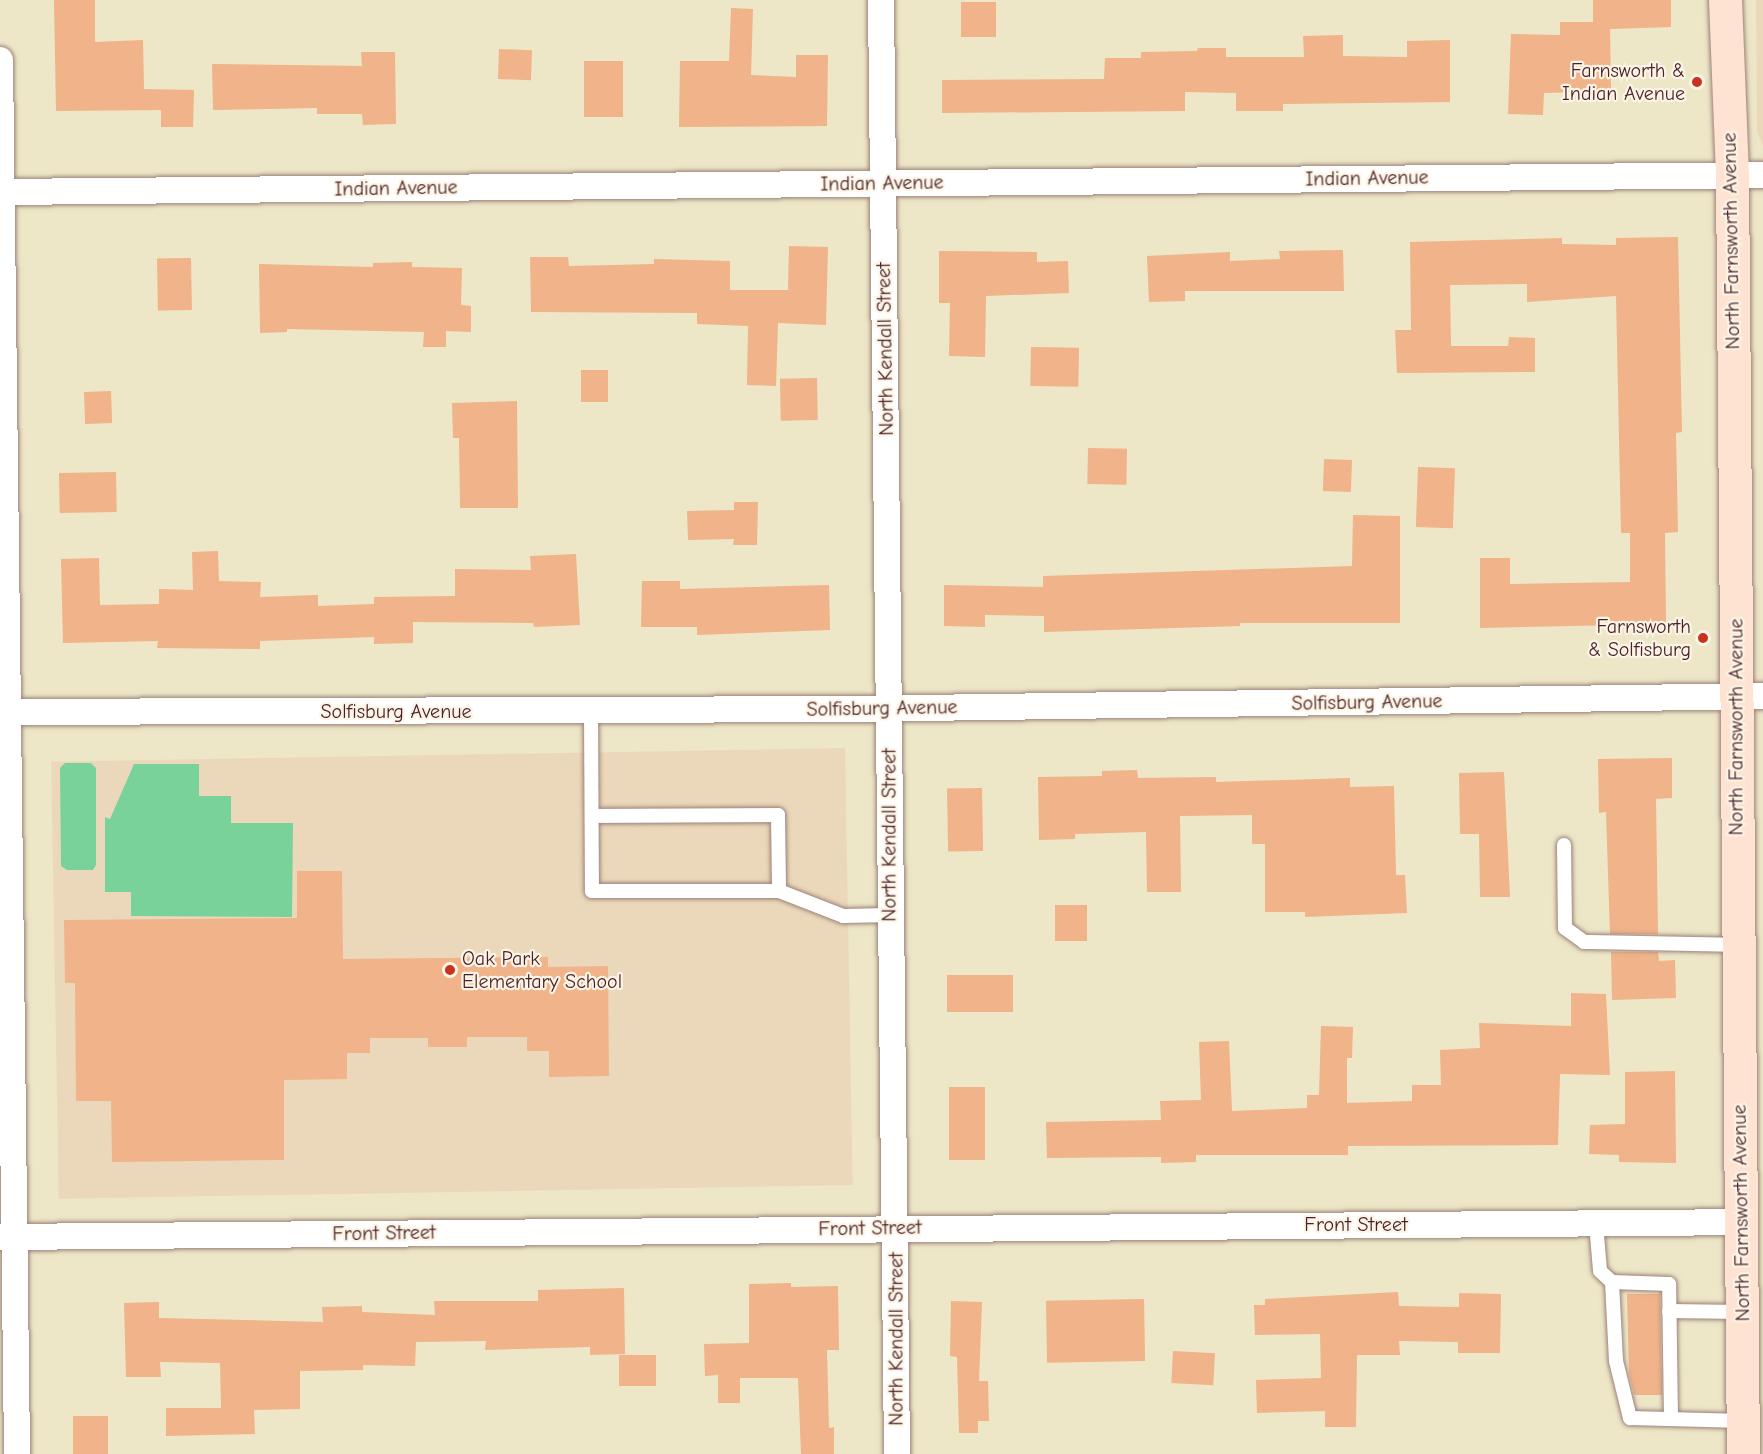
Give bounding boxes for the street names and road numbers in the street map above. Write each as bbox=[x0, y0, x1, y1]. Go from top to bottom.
street label: North Farnsworth Avenue bbox=[1717, 132, 1745, 350]
street label: Indian Avenue bbox=[1305, 165, 1429, 191]
street label: Indian Avenue bbox=[820, 170, 944, 196]
street label: Indian Avenue bbox=[334, 175, 458, 201]
street label: North Kendall Street bbox=[871, 262, 899, 436]
street label: North Farnsworth Avenue bbox=[1724, 619, 1748, 835]
street label: Solfisburg Avenue bbox=[1291, 689, 1443, 715]
street label: Solfisburg Avenue bbox=[806, 695, 958, 721]
street label: Solfisburg Avenue bbox=[321, 699, 471, 723]
street label: North Kendall Street bbox=[877, 748, 901, 922]
street label: North Farnsworth Avenue bbox=[1727, 1104, 1755, 1322]
street label: Front Street bbox=[1304, 1212, 1408, 1236]
street label: Front Street bbox=[818, 1215, 922, 1241]
street label: Front Street bbox=[332, 1220, 436, 1246]
street label: North Kendall Street bbox=[884, 1252, 908, 1426]

